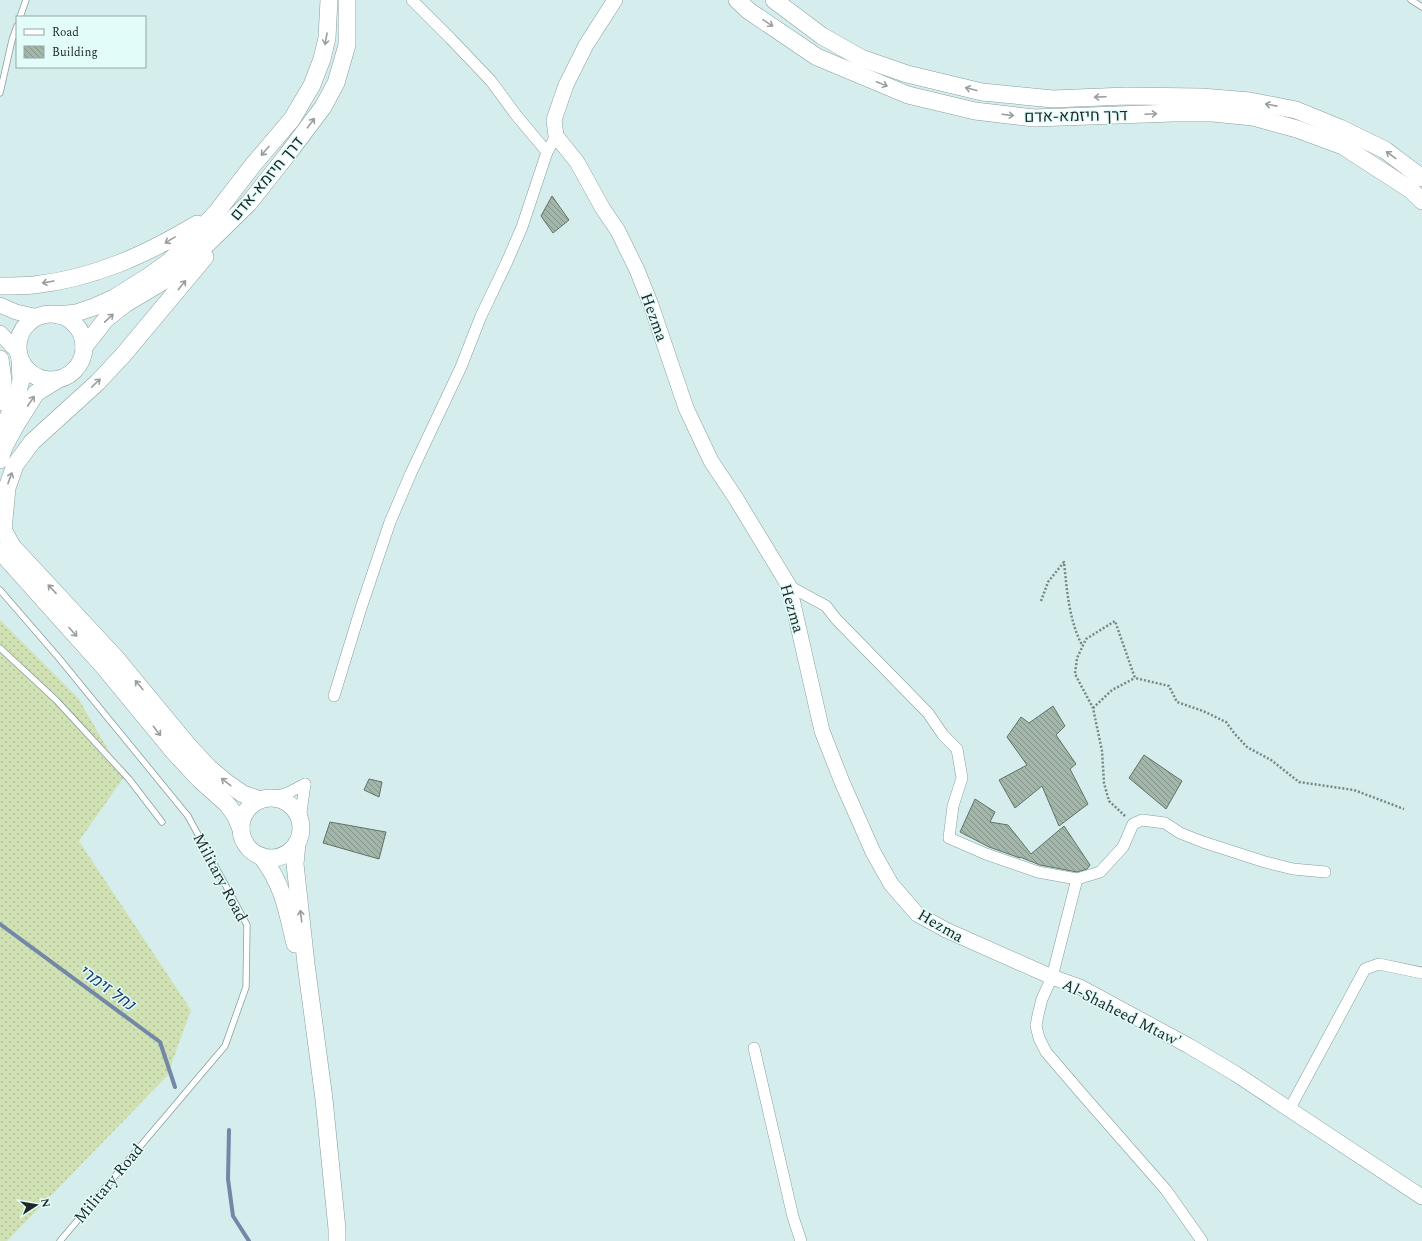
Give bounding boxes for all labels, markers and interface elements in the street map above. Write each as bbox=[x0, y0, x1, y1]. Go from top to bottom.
legend bbox=[16, 16, 146, 68]
one-way arrow bbox=[762, 19, 773, 28]
text: Road bbox=[52, 23, 79, 42]
one-way arrow bbox=[322, 32, 330, 45]
text: Building bbox=[52, 43, 98, 62]
one-way arrow bbox=[875, 81, 887, 89]
one-way arrow bbox=[964, 85, 977, 92]
one-way arrow bbox=[1094, 93, 1107, 100]
one-way arrow bbox=[1265, 101, 1278, 109]
street label: דרך חיזמא-אדם bbox=[1024, 103, 1128, 129]
one-way arrow bbox=[1144, 110, 1157, 118]
one-way arrow bbox=[1001, 111, 1014, 119]
one-way arrow bbox=[307, 117, 315, 128]
street label: דרך חיזמא-אדם bbox=[224, 131, 309, 226]
one-way arrow bbox=[260, 146, 269, 156]
one-way arrow bbox=[1385, 150, 1396, 159]
one-way arrow bbox=[165, 236, 177, 244]
one-way arrow bbox=[42, 279, 55, 287]
one-way arrow bbox=[177, 280, 186, 291]
street label: Hezma bbox=[634, 290, 674, 345]
one-way arrow bbox=[103, 313, 114, 322]
one-way arrow bbox=[91, 378, 101, 388]
one-way arrow bbox=[27, 395, 35, 406]
one-way arrow bbox=[7, 473, 15, 485]
street label: Hezma bbox=[774, 581, 811, 636]
one-way arrow bbox=[47, 584, 57, 594]
one-way arrow bbox=[68, 627, 77, 638]
one-way arrow bbox=[135, 680, 144, 691]
one-way arrow bbox=[153, 726, 162, 737]
one-way arrow bbox=[220, 778, 231, 786]
street label: Military Road bbox=[187, 829, 254, 926]
street label: Hezma bbox=[913, 903, 968, 949]
one-way arrow bbox=[297, 910, 305, 923]
water label: נחל זימרי bbox=[73, 958, 142, 1018]
street label: Al-Shaheed Mtaw' bbox=[1058, 973, 1185, 1053]
street label: Military Road bbox=[68, 1138, 149, 1229]
north arrow bbox=[16, 1185, 56, 1225]
text: N bbox=[36, 1197, 55, 1209]

